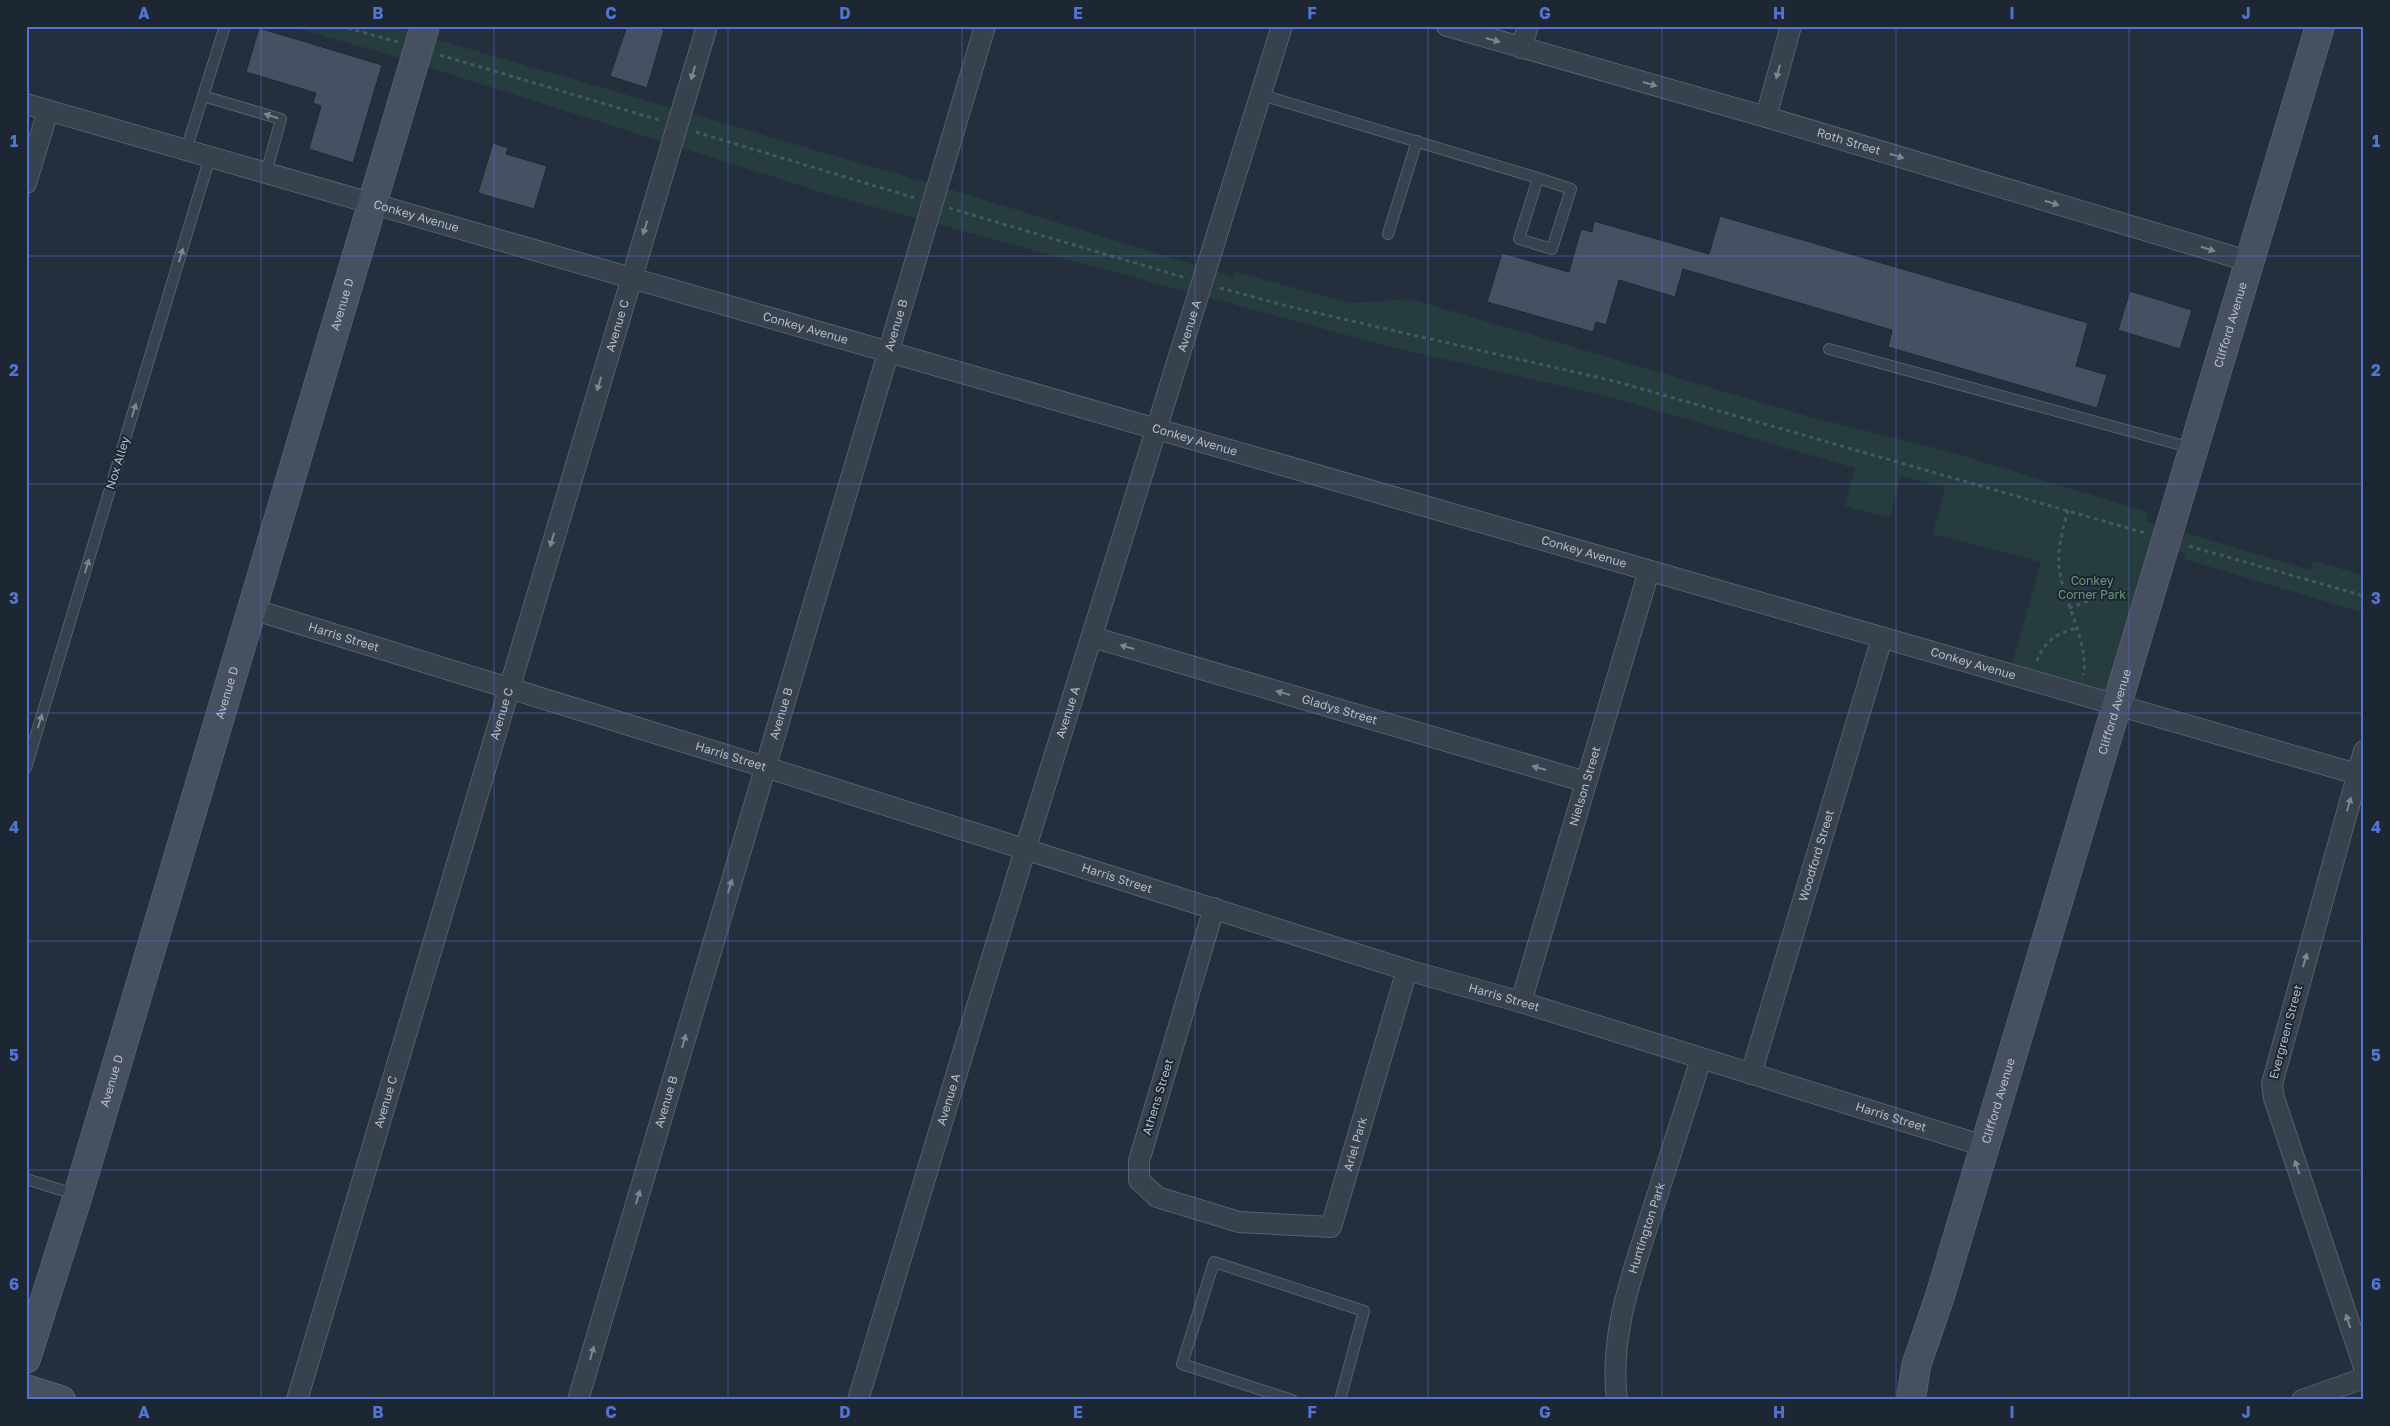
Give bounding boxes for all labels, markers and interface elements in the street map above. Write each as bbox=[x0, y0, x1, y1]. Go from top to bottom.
text: A bbox=[138, 3, 150, 23]
text: B bbox=[372, 3, 384, 23]
text: C bbox=[605, 3, 617, 23]
text: D bbox=[839, 3, 851, 23]
text: E bbox=[1073, 3, 1083, 23]
text: F bbox=[1307, 3, 1317, 23]
text: G bbox=[1539, 3, 1551, 23]
text: H bbox=[1773, 3, 1785, 23]
text: I bbox=[2009, 3, 2015, 23]
text: J bbox=[2241, 3, 2251, 23]
one-way arrow bbox=[1486, 36, 1501, 44]
one-way arrow bbox=[1774, 64, 1782, 79]
one-way arrow bbox=[688, 66, 696, 81]
one-way arrow bbox=[1642, 81, 1657, 89]
one-way arrow bbox=[263, 112, 278, 120]
street label: Roth Street bbox=[1815, 125, 1883, 158]
text: 1 bbox=[10, 131, 18, 151]
text: 1 bbox=[2372, 131, 2380, 151]
one-way arrow bbox=[1889, 153, 1904, 161]
street label: Conkey Avenue bbox=[372, 196, 461, 235]
one-way arrow bbox=[2045, 199, 2060, 207]
one-way arrow bbox=[641, 221, 649, 236]
one-way arrow bbox=[2201, 246, 2216, 254]
one-way arrow bbox=[177, 247, 185, 262]
street label: Avenue D bbox=[327, 276, 357, 332]
street label: Clifford Avenue bbox=[2210, 280, 2250, 369]
street label: Avenue B bbox=[881, 297, 911, 353]
street label: Avenue C bbox=[602, 298, 632, 353]
street label: Avenue A bbox=[1174, 298, 1204, 354]
street label: Conkey Avenue bbox=[761, 308, 850, 347]
text: 2 bbox=[9, 360, 19, 380]
text: 2 bbox=[2371, 360, 2381, 380]
one-way arrow bbox=[594, 377, 602, 392]
one-way arrow bbox=[130, 403, 138, 418]
street label: Conkey Avenue bbox=[1150, 420, 1239, 459]
street label: Nox Alley bbox=[102, 434, 133, 491]
one-way arrow bbox=[548, 532, 556, 547]
street label: Conkey Avenue bbox=[1540, 532, 1629, 571]
one-way arrow bbox=[84, 558, 92, 573]
park label: Conkey Corner Park bbox=[2058, 573, 2126, 602]
text: 3 bbox=[9, 588, 19, 608]
text: 3 bbox=[2371, 588, 2381, 608]
street label: Harris Street bbox=[307, 619, 381, 655]
one-way arrow bbox=[1119, 643, 1134, 651]
street label: Conkey Avenue bbox=[1929, 644, 2018, 683]
street label: Avenue D bbox=[212, 665, 241, 721]
street label: Clifford Avenue bbox=[2094, 667, 2134, 756]
street label: Avenue A bbox=[1052, 684, 1083, 740]
street label: Avenue C bbox=[486, 686, 516, 742]
street label: Avenue B bbox=[766, 686, 796, 741]
one-way arrow bbox=[1275, 688, 1290, 696]
street label: Gladys Street bbox=[1300, 691, 1380, 727]
one-way arrow bbox=[37, 714, 45, 729]
street label: Harris Street bbox=[694, 738, 768, 774]
street label: Nielson Street bbox=[1566, 744, 1604, 828]
one-way arrow bbox=[1532, 764, 1547, 772]
one-way arrow bbox=[2345, 796, 2353, 811]
street label: Woodford Street bbox=[1795, 808, 1837, 903]
text: 4 bbox=[9, 817, 19, 837]
text: 4 bbox=[2371, 817, 2381, 837]
street label: Harris Street bbox=[1080, 860, 1155, 896]
one-way arrow bbox=[726, 878, 734, 893]
one-way arrow bbox=[2301, 953, 2309, 968]
street label: Harris Street bbox=[1467, 980, 1542, 1014]
street label: Evergreen Street bbox=[2266, 983, 2305, 1081]
one-way arrow bbox=[680, 1034, 688, 1049]
text: 5 bbox=[9, 1045, 19, 1065]
text: 5 bbox=[2371, 1045, 2381, 1065]
street label: Avenue D bbox=[97, 1053, 126, 1109]
street label: Clifford Avenue bbox=[1978, 1056, 2018, 1145]
street label: Athens Street bbox=[1139, 1057, 1176, 1137]
street label: Avenue A bbox=[933, 1072, 963, 1127]
street label: Avenue C bbox=[371, 1074, 400, 1130]
street label: Avenue B bbox=[651, 1074, 681, 1129]
street label: Harris Street bbox=[1854, 1099, 1929, 1135]
street label: Ariel Park bbox=[1340, 1115, 1370, 1173]
one-way arrow bbox=[2293, 1159, 2301, 1174]
street label: Huntington Park bbox=[1625, 1180, 1668, 1275]
one-way arrow bbox=[634, 1190, 642, 1205]
text: 6 bbox=[9, 1274, 19, 1294]
text: 6 bbox=[2371, 1274, 2381, 1294]
one-way arrow bbox=[2344, 1313, 2352, 1328]
one-way arrow bbox=[588, 1345, 596, 1360]
text: A bbox=[138, 1402, 150, 1422]
text: B bbox=[372, 1402, 384, 1422]
text: C bbox=[605, 1402, 617, 1422]
text: D bbox=[839, 1402, 851, 1422]
text: E bbox=[1073, 1402, 1083, 1422]
text: F bbox=[1307, 1402, 1317, 1422]
text: G bbox=[1539, 1402, 1551, 1422]
text: H bbox=[1773, 1402, 1785, 1422]
text: I bbox=[2009, 1402, 2015, 1422]
text: J bbox=[2241, 1402, 2251, 1422]

